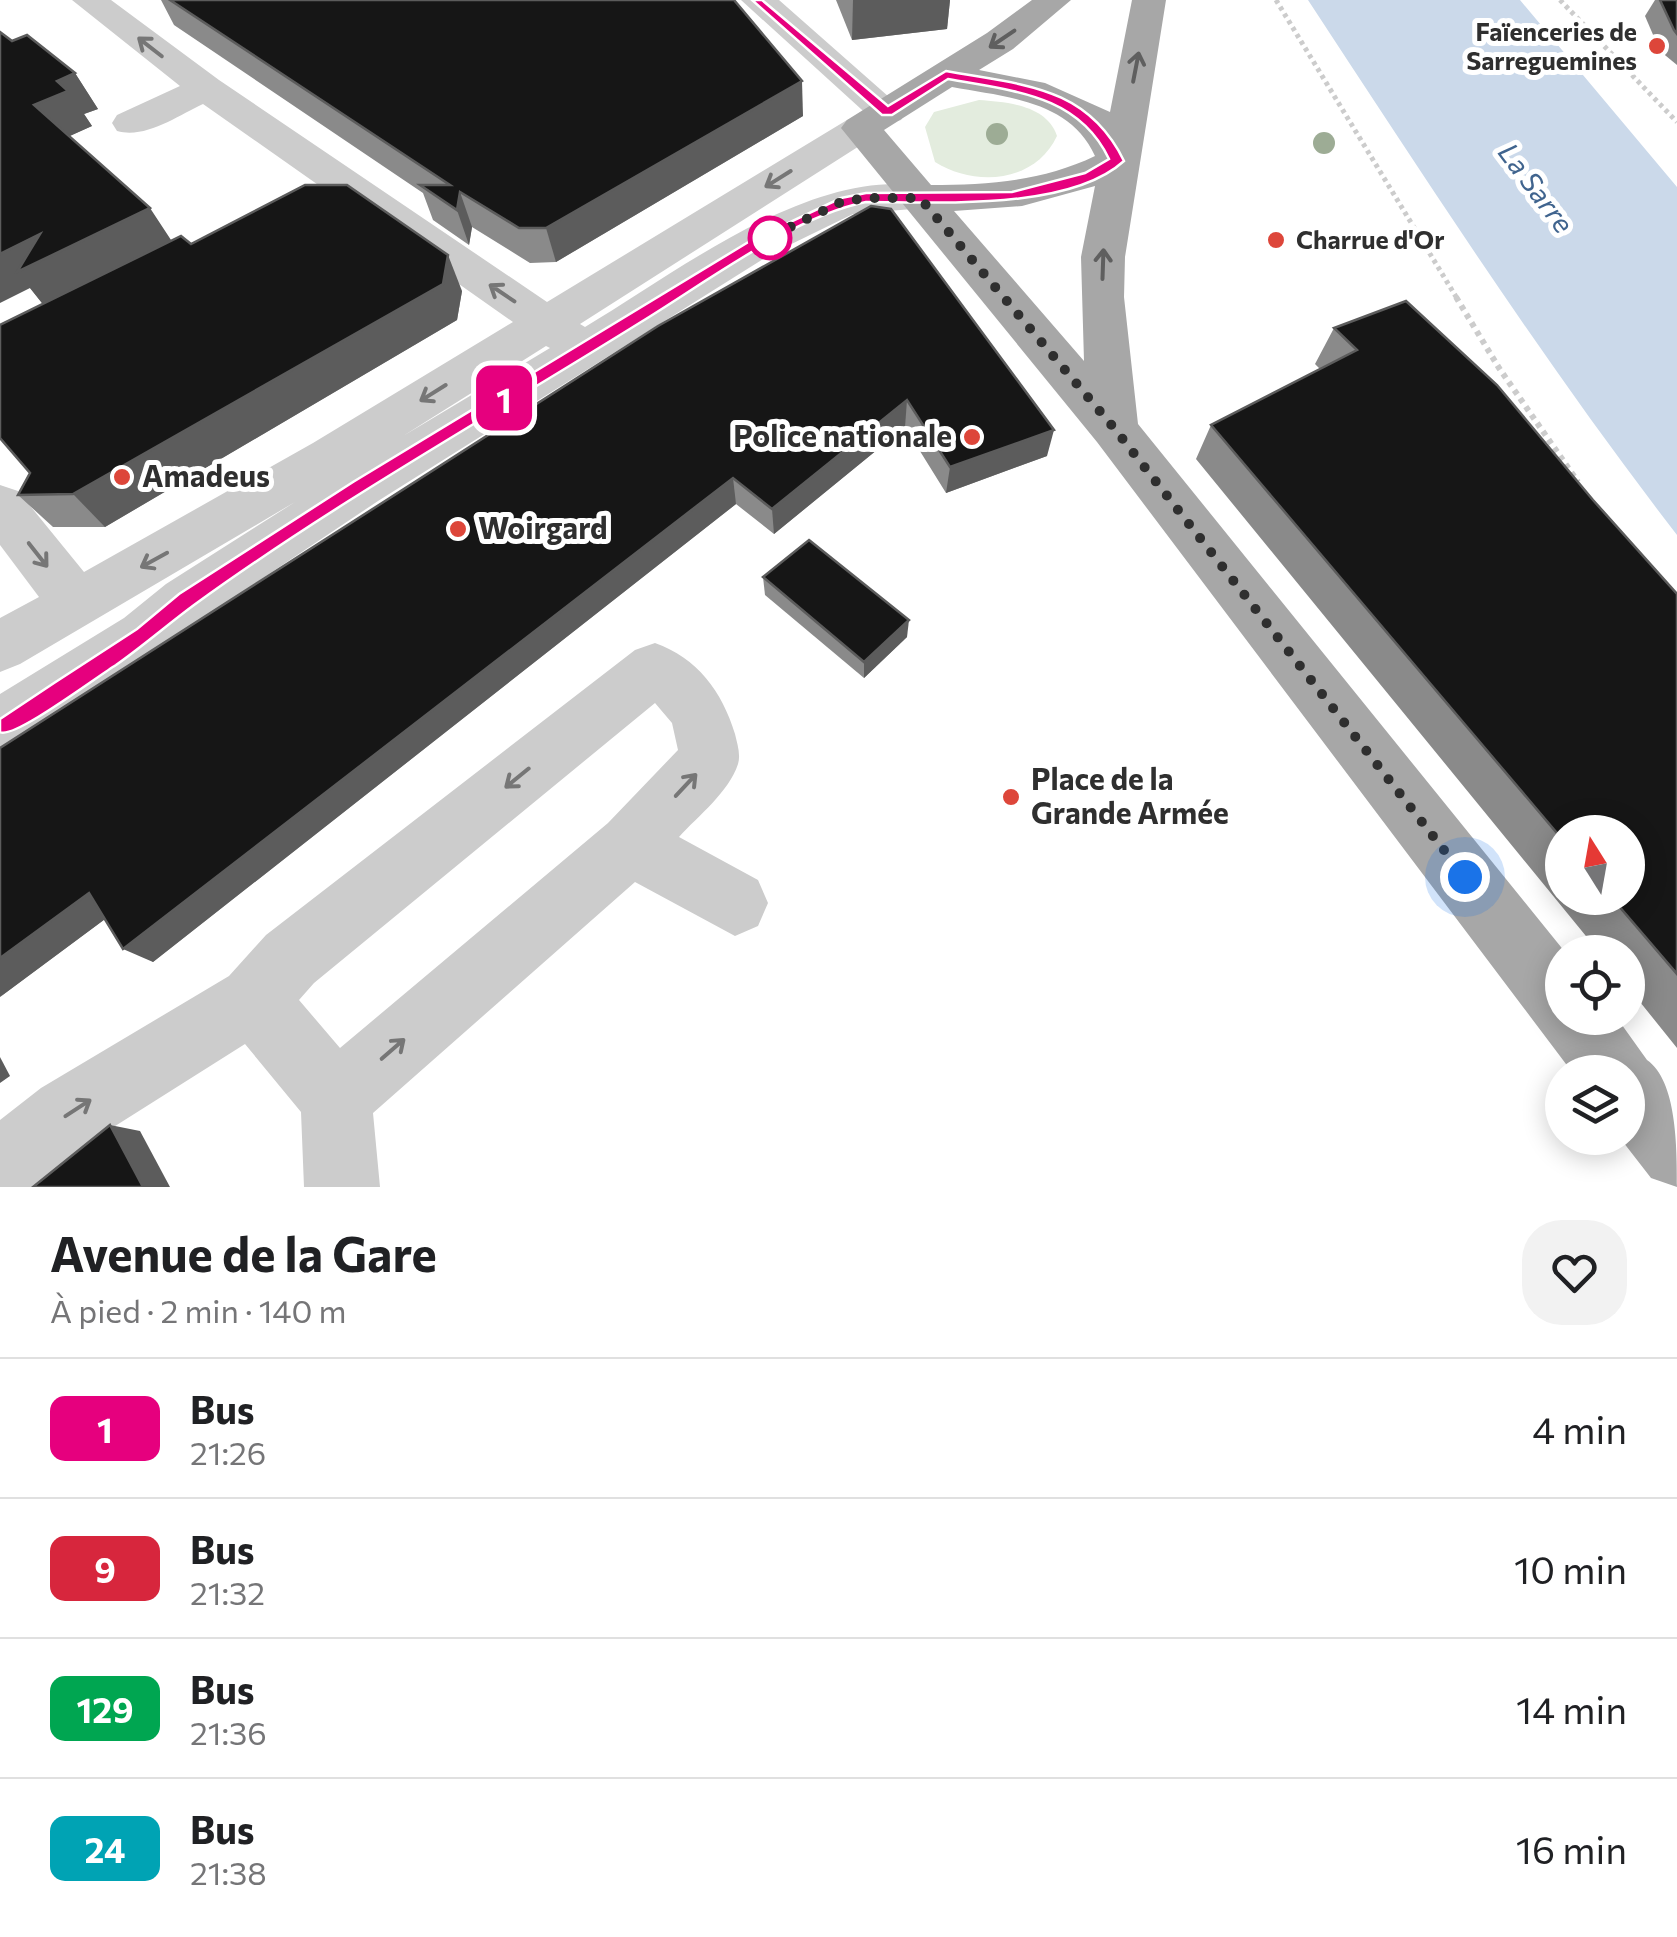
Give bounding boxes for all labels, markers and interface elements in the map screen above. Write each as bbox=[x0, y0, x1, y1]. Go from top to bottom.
place label: Faïenceries de Sarreguemines bbox=[1466, 16, 1637, 75]
one-way arrow bbox=[988, 29, 1016, 50]
marker: Faïenceries de Sarreguemines bbox=[1646, 35, 1668, 57]
one-way arrow bbox=[137, 37, 164, 58]
one-way arrow bbox=[1127, 52, 1146, 84]
water label: La Sarre bbox=[1492, 136, 1582, 239]
one-way arrow bbox=[764, 169, 793, 189]
unlabelled marker bbox=[749, 217, 791, 259]
place label: Charrue d'Or bbox=[1296, 224, 1445, 254]
marker: Charrue d'Or bbox=[1265, 229, 1287, 251]
one-way arrow bbox=[1094, 249, 1113, 281]
one-way arrow bbox=[489, 283, 517, 304]
line badge: 1 bbox=[472, 366, 536, 430]
text: 1 bbox=[496, 377, 512, 420]
one-way arrow bbox=[420, 383, 448, 403]
place label: Police nationale bbox=[733, 416, 952, 453]
marker: Police nationale bbox=[961, 426, 983, 448]
place label: Amadeus bbox=[142, 456, 270, 493]
marker: Amadeus bbox=[111, 466, 133, 488]
place label: Woirgard bbox=[478, 508, 608, 545]
marker: Woirgard bbox=[447, 518, 469, 540]
one-way arrow bbox=[27, 541, 48, 568]
one-way arrow bbox=[140, 550, 170, 570]
place label: Place de la Grande Armée bbox=[1031, 759, 1229, 830]
one-way arrow bbox=[504, 767, 531, 788]
one-way arrow bbox=[674, 773, 697, 798]
marker: Place de la Grande Armée bbox=[1000, 786, 1022, 808]
north arrow bbox=[1545, 815, 1645, 915]
map controls bbox=[1545, 815, 1645, 1155]
your location bbox=[1440, 852, 1490, 902]
button: locate bbox=[1545, 935, 1645, 1035]
one-way arrow bbox=[379, 1039, 405, 1061]
button: layers bbox=[1545, 1055, 1645, 1155]
one-way arrow bbox=[63, 1098, 92, 1118]
button: heart bbox=[1522, 1220, 1627, 1325]
text: Avenue de la Gare bbox=[50, 1223, 437, 1282]
text: À pied · 2 min · 140 m bbox=[50, 1290, 347, 1330]
text: Bus bbox=[190, 1385, 255, 1432]
text: 4 min bbox=[1532, 1405, 1627, 1452]
text: 1 bbox=[97, 1407, 113, 1450]
text: 21:26 bbox=[190, 1432, 266, 1472]
text: Bus bbox=[190, 1525, 255, 1572]
text: 10 min bbox=[1514, 1545, 1627, 1592]
text: 9 bbox=[94, 1547, 116, 1590]
text: 21:32 bbox=[190, 1572, 265, 1612]
text: Bus bbox=[190, 1665, 255, 1712]
text: 14 min bbox=[1516, 1685, 1627, 1732]
text: 129 bbox=[76, 1687, 134, 1730]
text: 21:36 bbox=[190, 1712, 267, 1752]
text: Bus bbox=[190, 1805, 255, 1852]
text: 16 min bbox=[1516, 1825, 1627, 1872]
text: 24 bbox=[85, 1827, 125, 1870]
text: 21:38 bbox=[190, 1852, 267, 1892]

